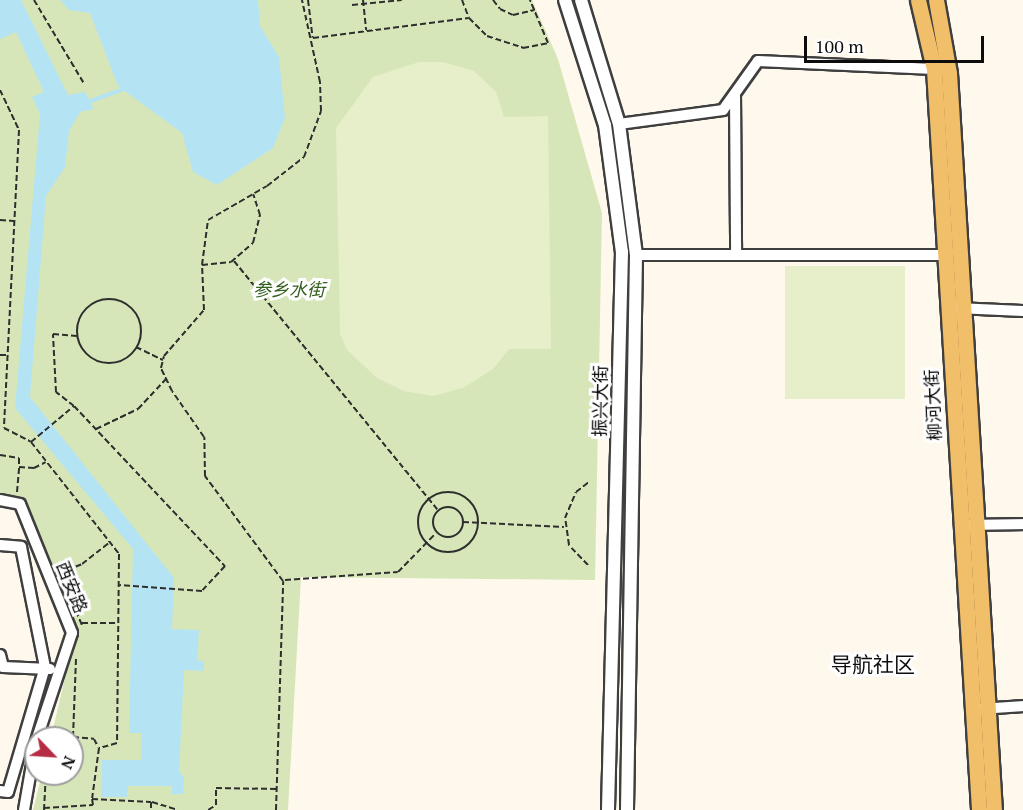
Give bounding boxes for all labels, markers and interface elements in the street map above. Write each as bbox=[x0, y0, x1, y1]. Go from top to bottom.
scale bar bbox=[807, 24, 987, 62]
text: 100 m bbox=[815, 34, 864, 58]
park label: 参乡水街 bbox=[253, 278, 325, 300]
street label: 振兴大街 bbox=[589, 365, 611, 437]
street label: 柳河大街 bbox=[920, 368, 946, 442]
street label: 西安路 bbox=[52, 558, 92, 616]
district label: 导航社区 bbox=[831, 651, 915, 677]
north arrow bbox=[24, 726, 84, 786]
text: N bbox=[56, 753, 81, 773]

